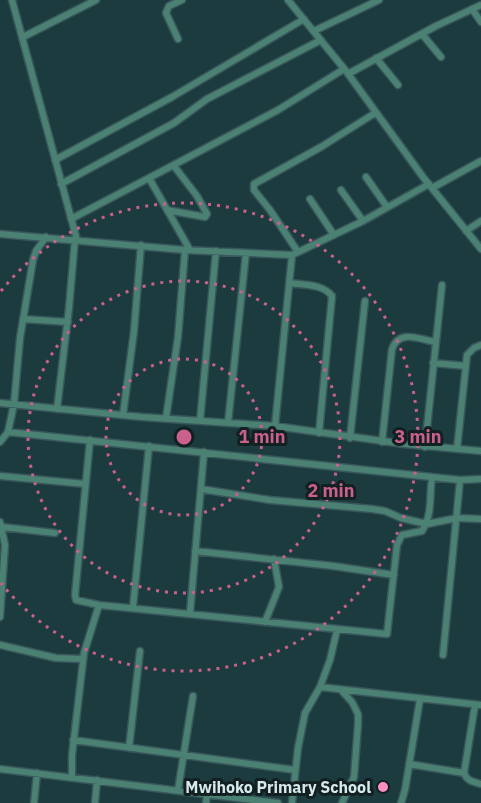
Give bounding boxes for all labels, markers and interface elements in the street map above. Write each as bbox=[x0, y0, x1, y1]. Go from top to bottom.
text: 1 min bbox=[238, 425, 286, 448]
text: 3 min bbox=[394, 425, 442, 448]
centre of rings bbox=[174, 427, 194, 447]
text: 2 min bbox=[307, 479, 355, 502]
place label: Mwihoko Primary School bbox=[185, 777, 371, 797]
marker: Mwihoko Primary School bbox=[376, 780, 390, 794]

